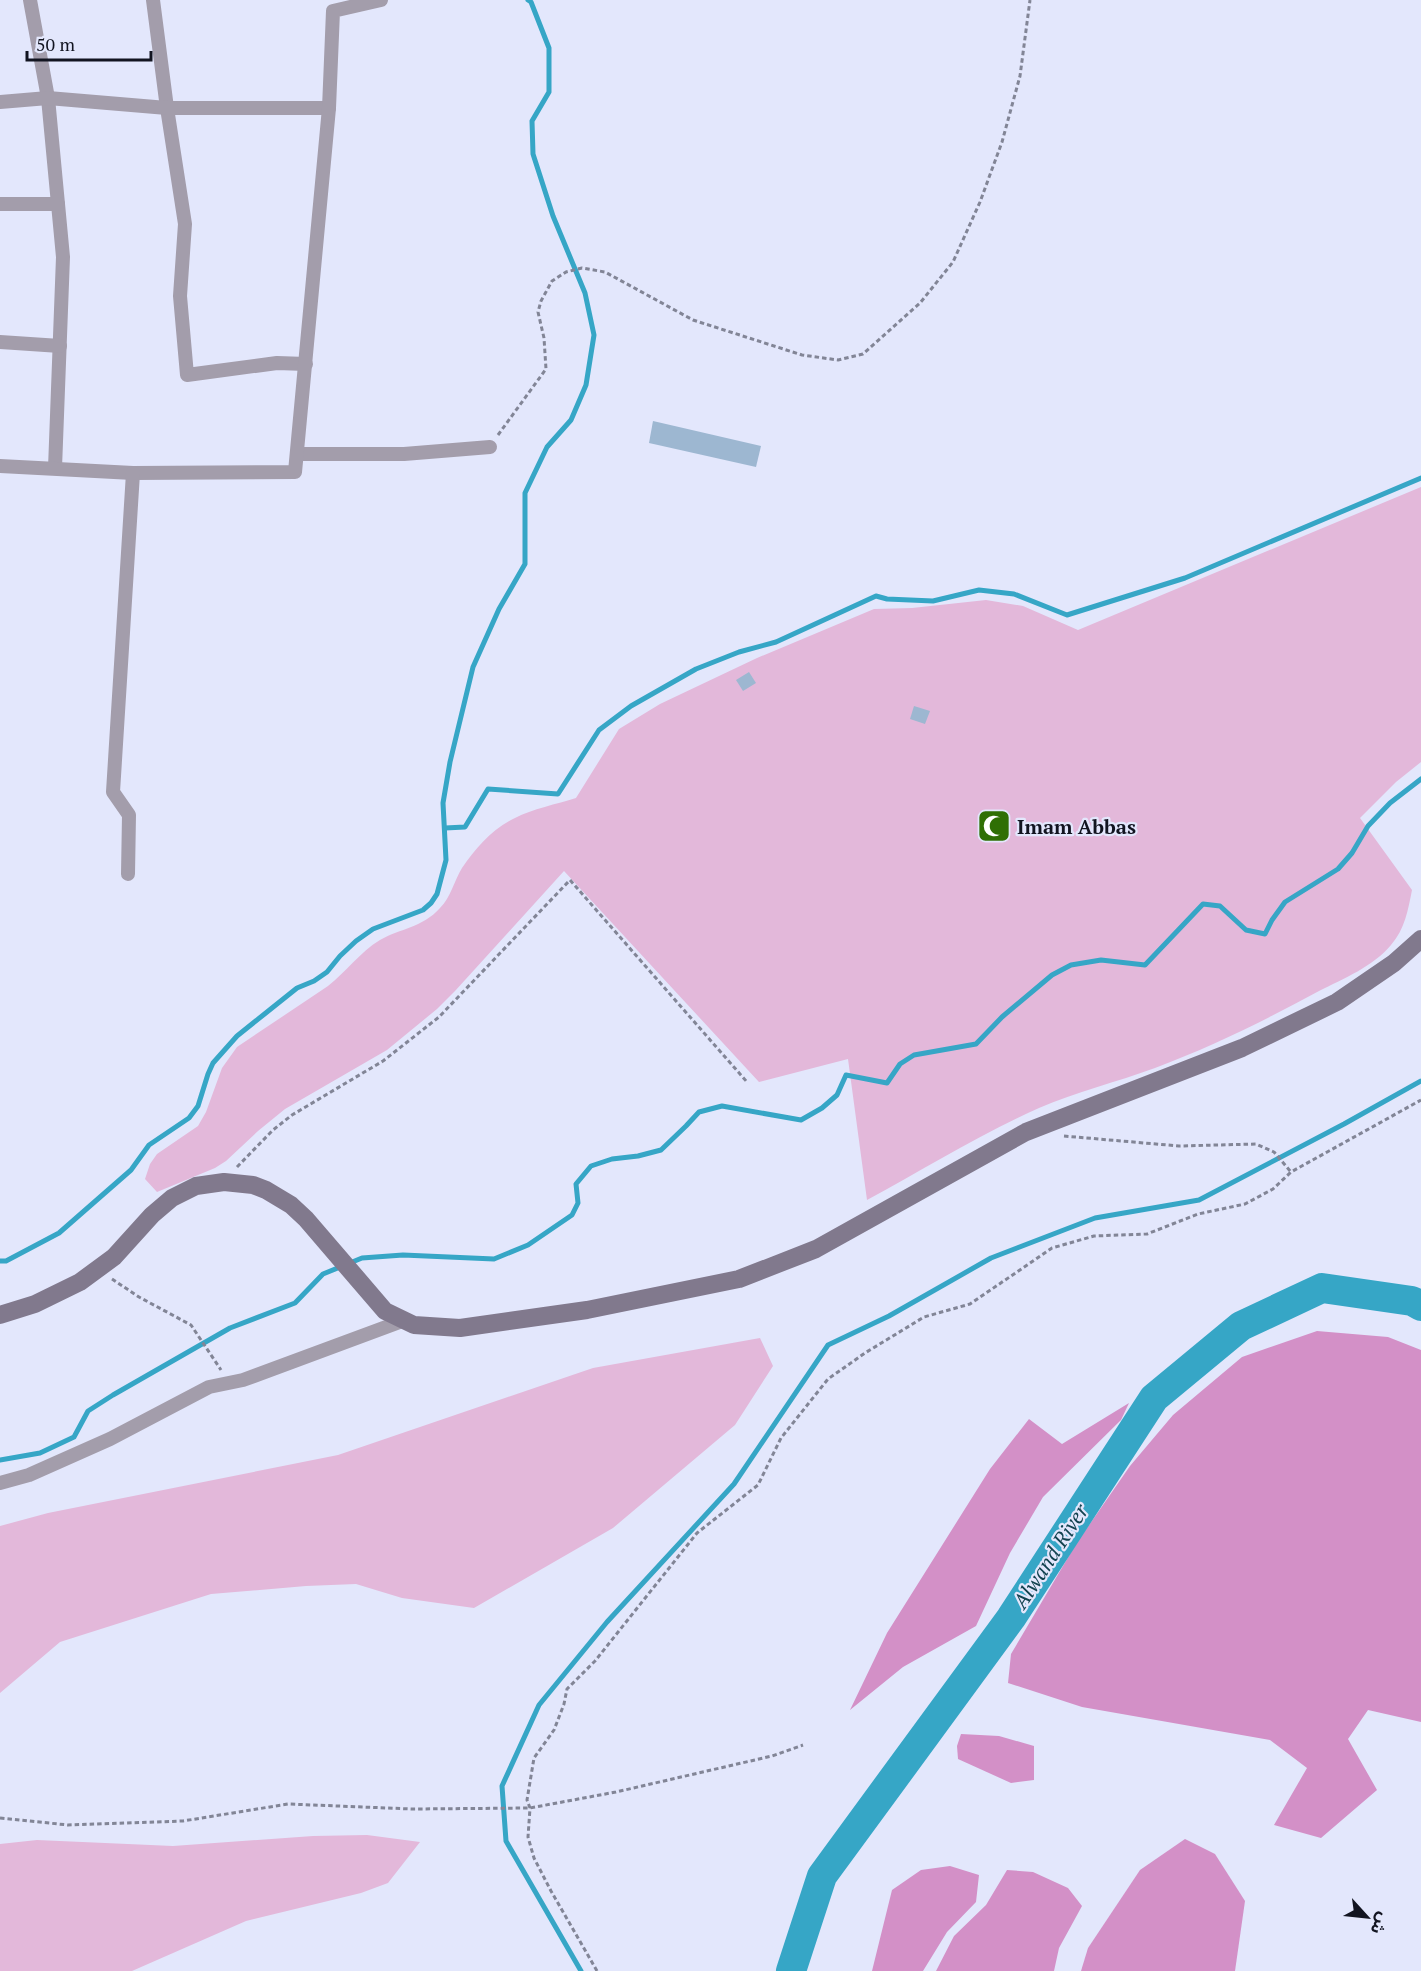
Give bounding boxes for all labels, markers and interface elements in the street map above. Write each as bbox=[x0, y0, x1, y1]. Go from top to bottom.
scale bar bbox=[27, 24, 152, 62]
text: 50 m bbox=[36, 32, 76, 56]
mosque icon: Imam Abbas bbox=[976, 808, 1012, 844]
place label: Imam Abbas bbox=[1017, 813, 1136, 840]
water label: Alwand River bbox=[1005, 1498, 1095, 1615]
north arrow bbox=[1337, 1887, 1397, 1947]
text: ش bbox=[1366, 1909, 1395, 1939]

